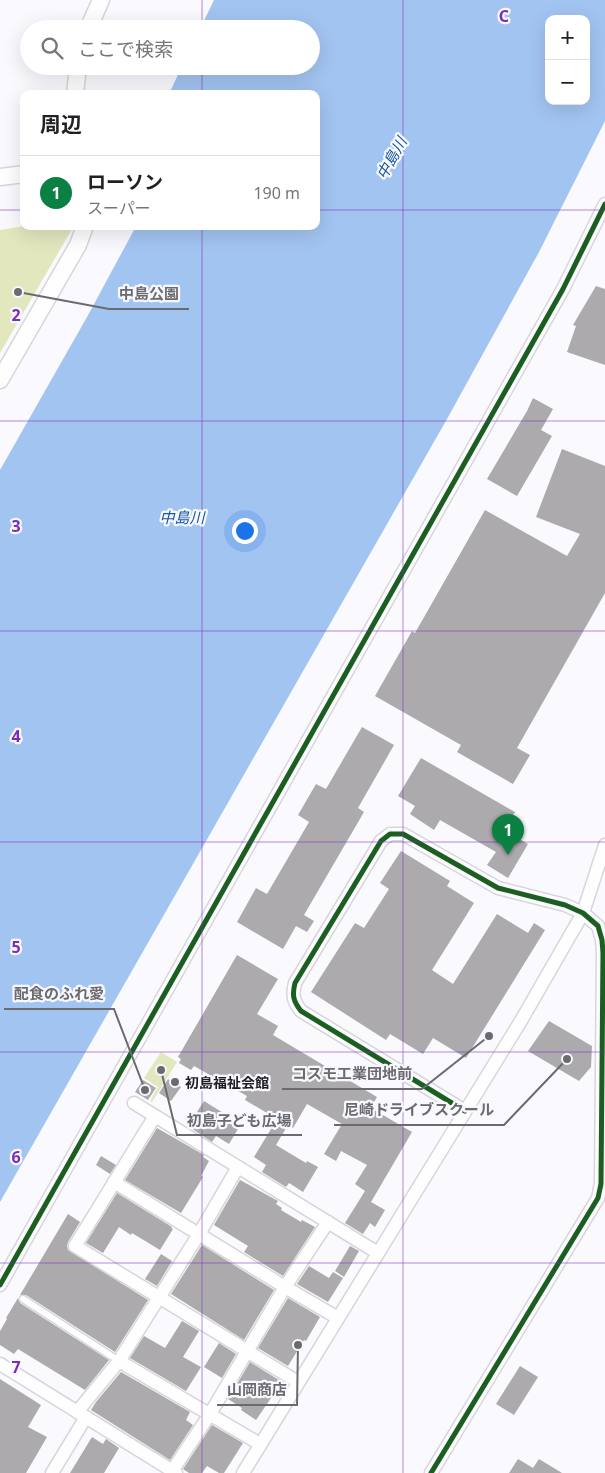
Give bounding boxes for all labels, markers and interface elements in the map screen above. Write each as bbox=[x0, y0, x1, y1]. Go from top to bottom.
text: C bbox=[499, 5, 509, 27]
map controls bbox=[545, 15, 590, 105]
button: + bbox=[545, 15, 590, 60]
search box bbox=[20, 20, 320, 75]
icon: search bbox=[38, 34, 66, 62]
text: ここで検索 bbox=[78, 36, 173, 62]
button: − bbox=[545, 60, 590, 105]
text: 周辺 bbox=[40, 110, 82, 138]
water label: 中島川 bbox=[371, 132, 412, 183]
text: ローソン bbox=[87, 169, 163, 195]
text: 1 bbox=[51, 182, 61, 204]
text: 190 m bbox=[253, 182, 300, 204]
text: スーパー bbox=[87, 197, 151, 219]
callout: 中島公園 bbox=[109, 279, 189, 309]
text: 中島公園 bbox=[119, 283, 179, 303]
text: 2 bbox=[11, 304, 21, 326]
water label: 中島川 bbox=[159, 507, 206, 527]
text: 3 bbox=[11, 515, 21, 537]
your location bbox=[232, 518, 258, 544]
text: 4 bbox=[11, 725, 21, 747]
pin: 1 bbox=[492, 814, 524, 855]
text: 5 bbox=[11, 936, 21, 958]
callout: 配食のふれ愛 bbox=[4, 979, 114, 1009]
text: 配食のふれ愛 bbox=[14, 983, 104, 1003]
callout: コスモ工業団地前 bbox=[282, 1059, 422, 1089]
text: コスモ工業団地前 bbox=[292, 1063, 412, 1083]
place label: 初島福祉会館 bbox=[185, 1073, 269, 1092]
marker: 初島福祉会館 bbox=[169, 1076, 181, 1088]
callout: 尼崎ドライブスクール bbox=[334, 1095, 504, 1125]
text: 尼崎ドライブスクール bbox=[344, 1099, 494, 1119]
callout: 初島子ども広場 bbox=[177, 1105, 302, 1135]
text: 初島子ども広場 bbox=[186, 1110, 292, 1130]
text: 6 bbox=[11, 1146, 21, 1168]
text: 7 bbox=[11, 1356, 21, 1378]
callout: 山岡商店 bbox=[217, 1375, 297, 1405]
text: 山岡商店 bbox=[227, 1379, 287, 1399]

